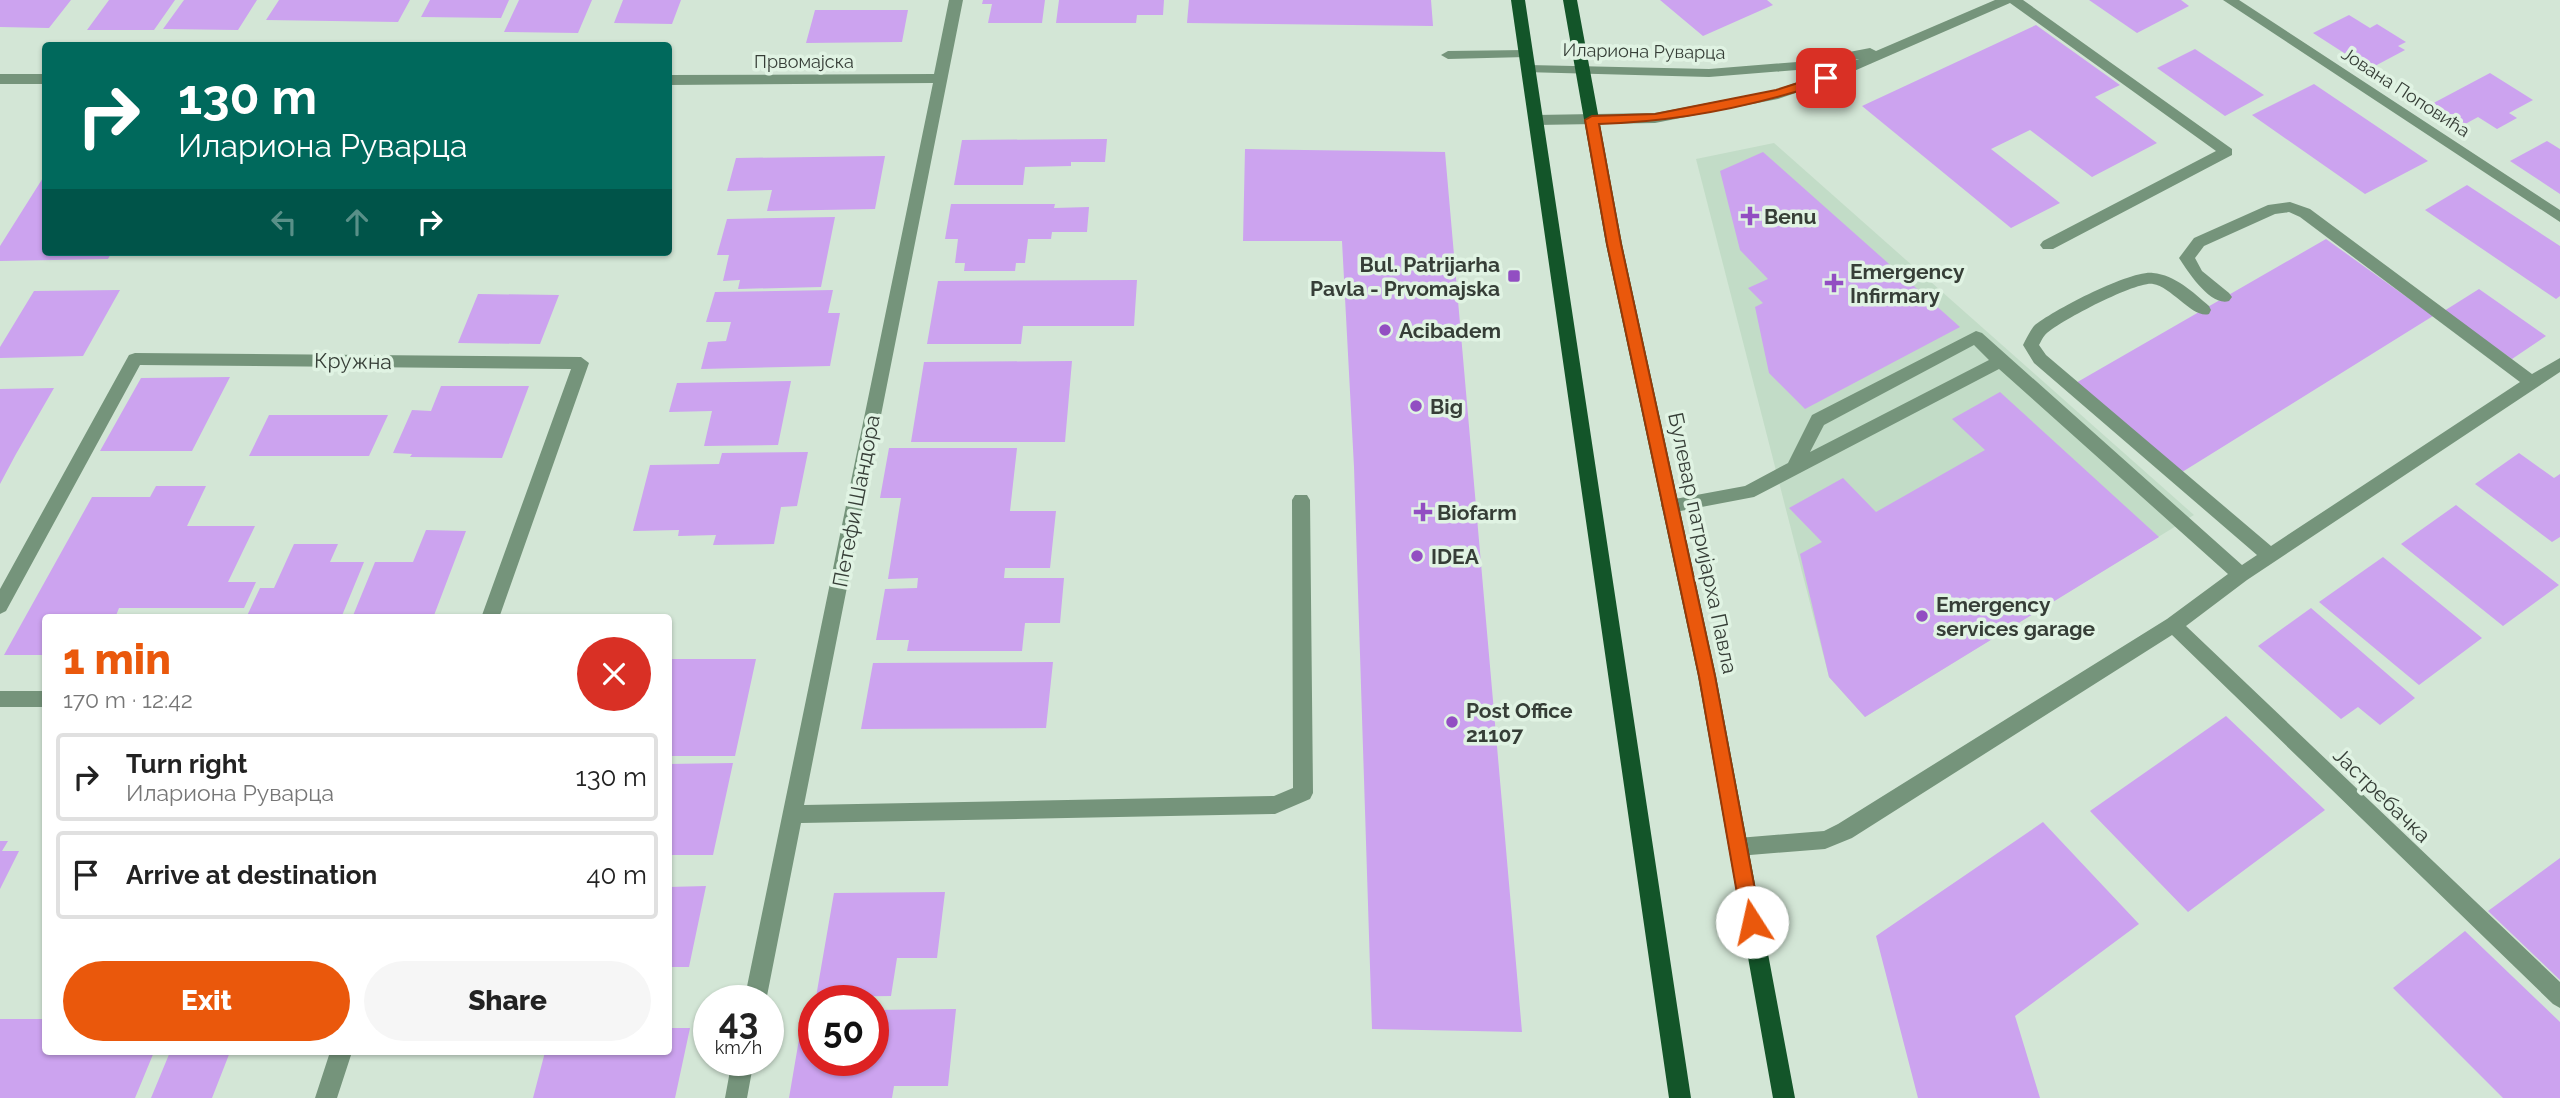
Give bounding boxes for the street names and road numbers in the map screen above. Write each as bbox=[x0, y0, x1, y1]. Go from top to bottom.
street label: Илариона Руварца bbox=[1562, 39, 1726, 63]
street label: Јована Поповића bbox=[2338, 43, 2474, 141]
street label: Првомајска bbox=[754, 51, 854, 72]
street label: Кружна bbox=[314, 348, 392, 374]
street label: Булевар патријарха Павла bbox=[1663, 410, 1743, 676]
street label: Петефи Шандора bbox=[827, 413, 885, 589]
street label: Јастребачка bbox=[2328, 742, 2436, 848]

